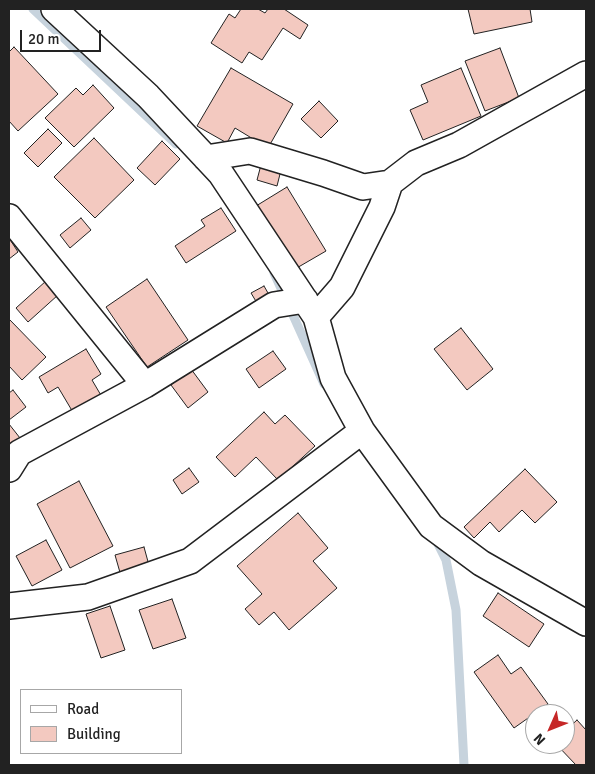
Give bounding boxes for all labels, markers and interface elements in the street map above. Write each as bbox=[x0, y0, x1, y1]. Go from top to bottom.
scale bar bbox=[22, 20, 104, 52]
text: 20 m bbox=[28, 30, 59, 48]
legend bbox=[20, 689, 182, 754]
text: Road bbox=[67, 700, 99, 718]
north arrow bbox=[525, 704, 575, 754]
text: Building bbox=[67, 725, 121, 743]
text: N bbox=[530, 730, 549, 748]

